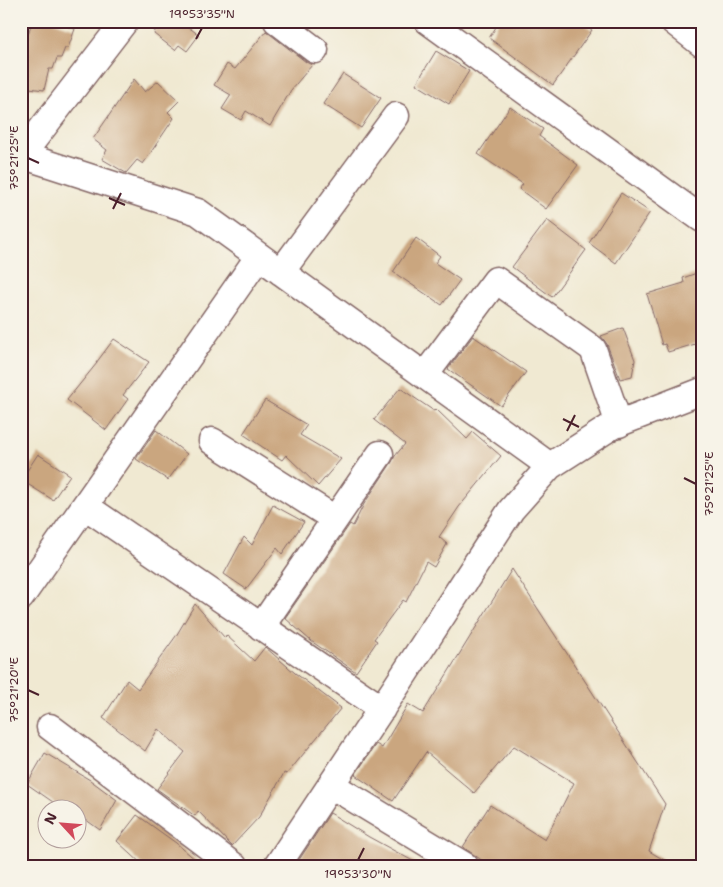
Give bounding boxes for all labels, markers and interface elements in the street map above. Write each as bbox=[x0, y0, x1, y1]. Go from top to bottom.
text: 19°53'35"N bbox=[169, 6, 235, 22]
text: 75°21'25"E bbox=[6, 126, 22, 190]
text: 75°21'25"E bbox=[701, 452, 717, 516]
text: 75°21'20"E bbox=[6, 657, 22, 723]
north arrow bbox=[38, 800, 88, 850]
text: N bbox=[40, 809, 61, 827]
text: 19°53'30"N bbox=[324, 866, 392, 882]

